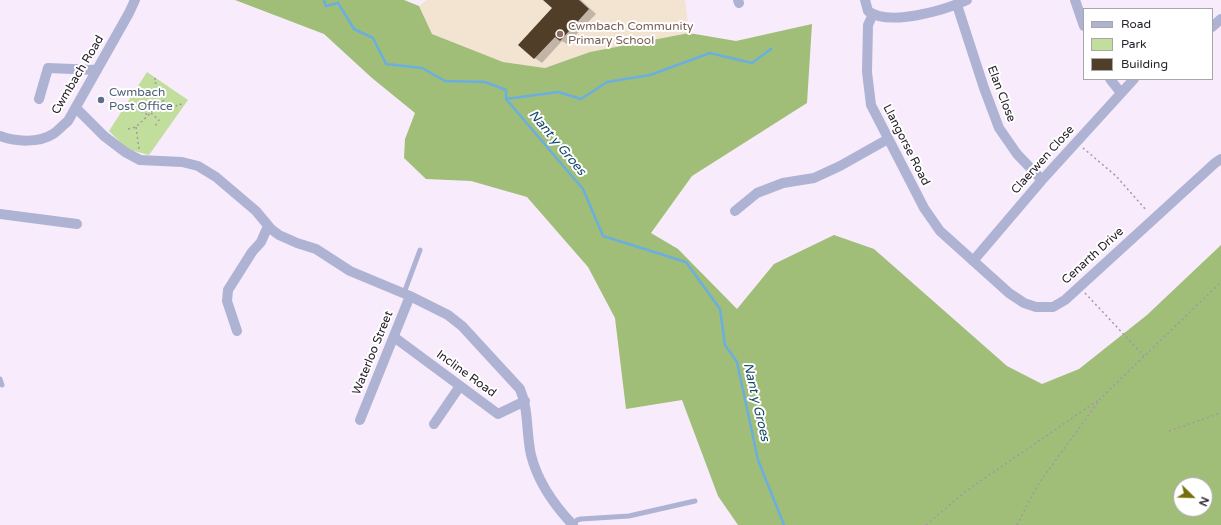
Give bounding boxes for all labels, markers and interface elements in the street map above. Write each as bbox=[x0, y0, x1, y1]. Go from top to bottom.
legend bbox=[1083, 8, 1213, 80]
text: Road bbox=[1121, 17, 1151, 31]
place label: Cwmbach Community Primary School bbox=[568, 20, 693, 48]
marker: Cwmbach Community Primary School bbox=[555, 29, 565, 39]
street label: Cwmbach Road bbox=[49, 33, 107, 117]
text: Park bbox=[1121, 37, 1147, 51]
text: Building bbox=[1121, 57, 1168, 71]
street label: Elan Close bbox=[984, 64, 1018, 124]
place label: Cwmbach Post Office bbox=[109, 86, 173, 114]
marker: Cwmbach Post Office bbox=[96, 95, 106, 105]
street label: Llangorse Road bbox=[879, 102, 933, 188]
water label: Nant y Groes bbox=[525, 107, 589, 179]
street label: Claerwen Close bbox=[1008, 123, 1078, 197]
street label: Cenarth Drive bbox=[1059, 225, 1127, 287]
street label: Waterloo Street bbox=[350, 309, 396, 397]
street label: Incline Road bbox=[433, 347, 499, 401]
water label: Nant y Groes bbox=[739, 361, 773, 443]
north arrow bbox=[1173, 477, 1213, 517]
text: N bbox=[1196, 495, 1211, 508]

